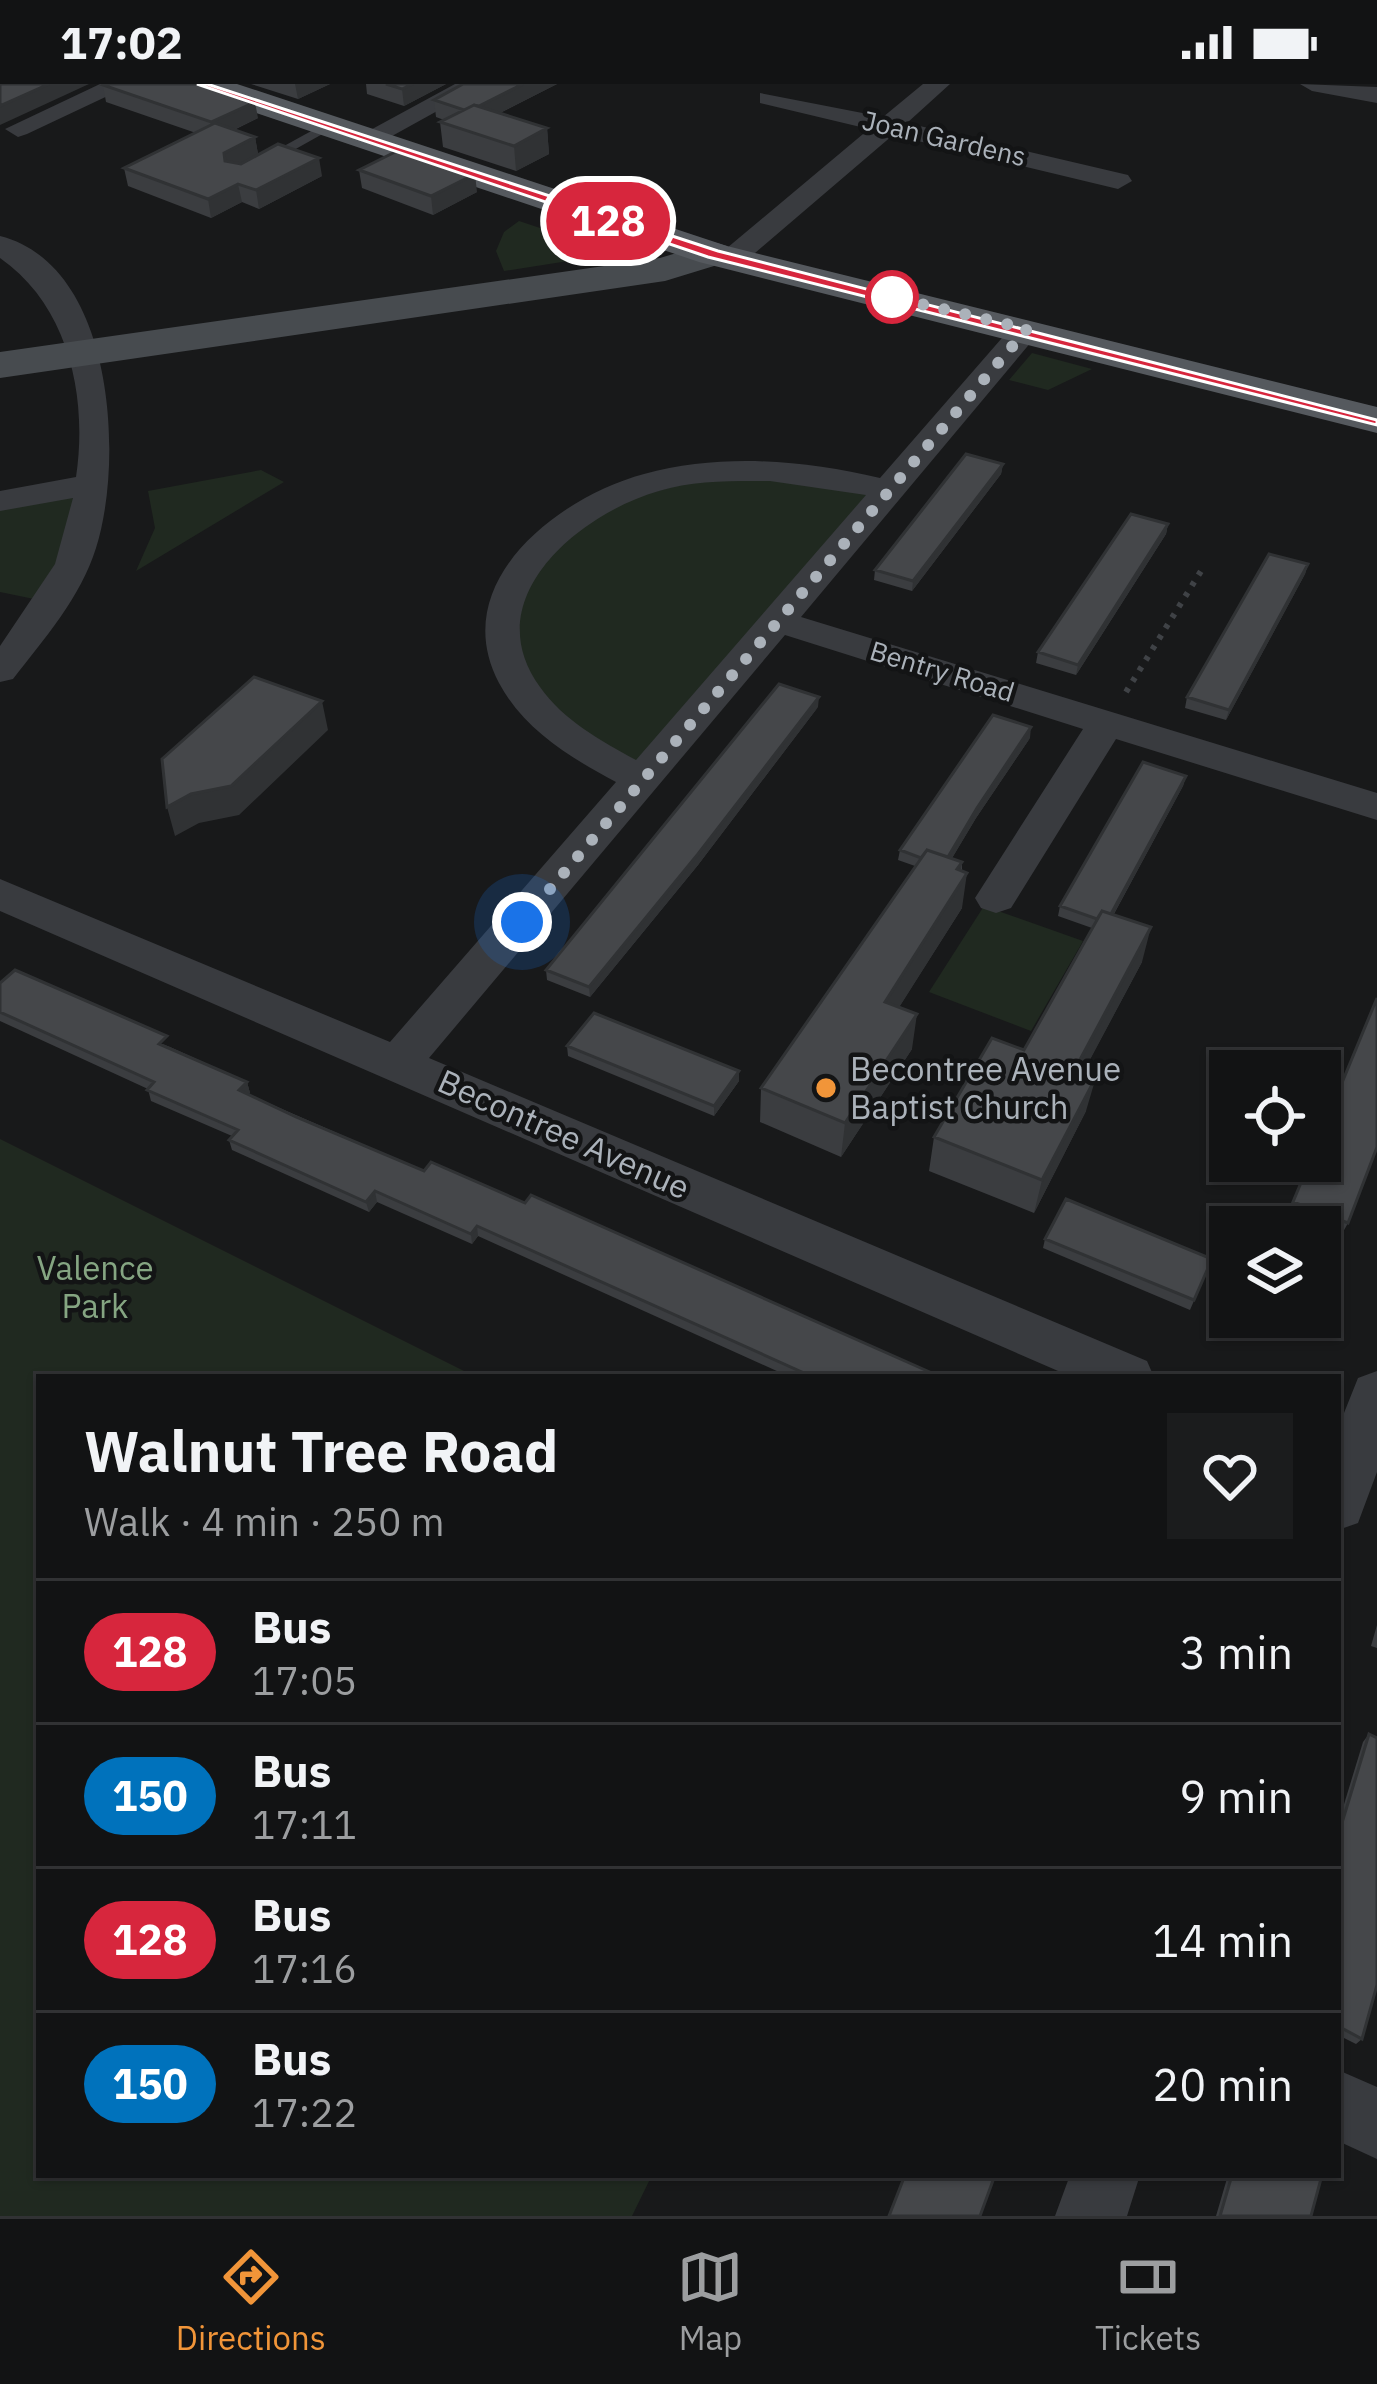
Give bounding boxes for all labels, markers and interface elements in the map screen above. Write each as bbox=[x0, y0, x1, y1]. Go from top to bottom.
text: 17:02 bbox=[60, 13, 183, 71]
street label: Joan Gardens bbox=[859, 102, 1030, 173]
line badge: 128 bbox=[539, 182, 677, 260]
text: 128 bbox=[570, 193, 646, 248]
unlabelled marker bbox=[867, 272, 917, 322]
street label: Bentry Road bbox=[866, 632, 1019, 709]
your location bbox=[492, 892, 552, 952]
place label: Becontree Avenue Baptist Church bbox=[850, 1047, 1121, 1128]
map controls bbox=[1209, 1050, 1341, 1338]
button: locate bbox=[1209, 1050, 1341, 1182]
street label: Becontree Avenue bbox=[432, 1059, 697, 1208]
marker: Becontree Avenue Baptist Church bbox=[813, 1075, 839, 1101]
button: layers bbox=[1209, 1206, 1341, 1338]
park label: Valence Park bbox=[36, 1246, 154, 1327]
button: heart bbox=[1167, 1413, 1293, 1539]
text: Walnut Tree Road bbox=[84, 1414, 558, 1488]
text: Walk · 4 min · 250 m bbox=[84, 1496, 445, 1547]
text: Bus bbox=[252, 1597, 332, 1655]
text: 3 min bbox=[1179, 1623, 1293, 1681]
text: 128 bbox=[112, 1624, 188, 1679]
text: 17:05 bbox=[252, 1655, 357, 1706]
text: Bus bbox=[252, 1741, 332, 1799]
text: 9 min bbox=[1179, 1767, 1293, 1825]
text: 150 bbox=[112, 1768, 188, 1823]
text: 17:11 bbox=[252, 1799, 357, 1850]
text: Bus bbox=[252, 1885, 332, 1943]
text: 14 min bbox=[1152, 1911, 1293, 1969]
text: 128 bbox=[112, 1912, 188, 1967]
text: 17:16 bbox=[252, 1943, 357, 1994]
text: Bus bbox=[252, 2029, 332, 2087]
text: 20 min bbox=[1152, 2055, 1293, 2113]
text: 150 bbox=[112, 2056, 188, 2111]
text: 17:22 bbox=[252, 2087, 357, 2138]
tab: Directions bbox=[176, 2244, 326, 2359]
tab: Map bbox=[677, 2244, 743, 2359]
tab: Tickets bbox=[1095, 2244, 1201, 2359]

